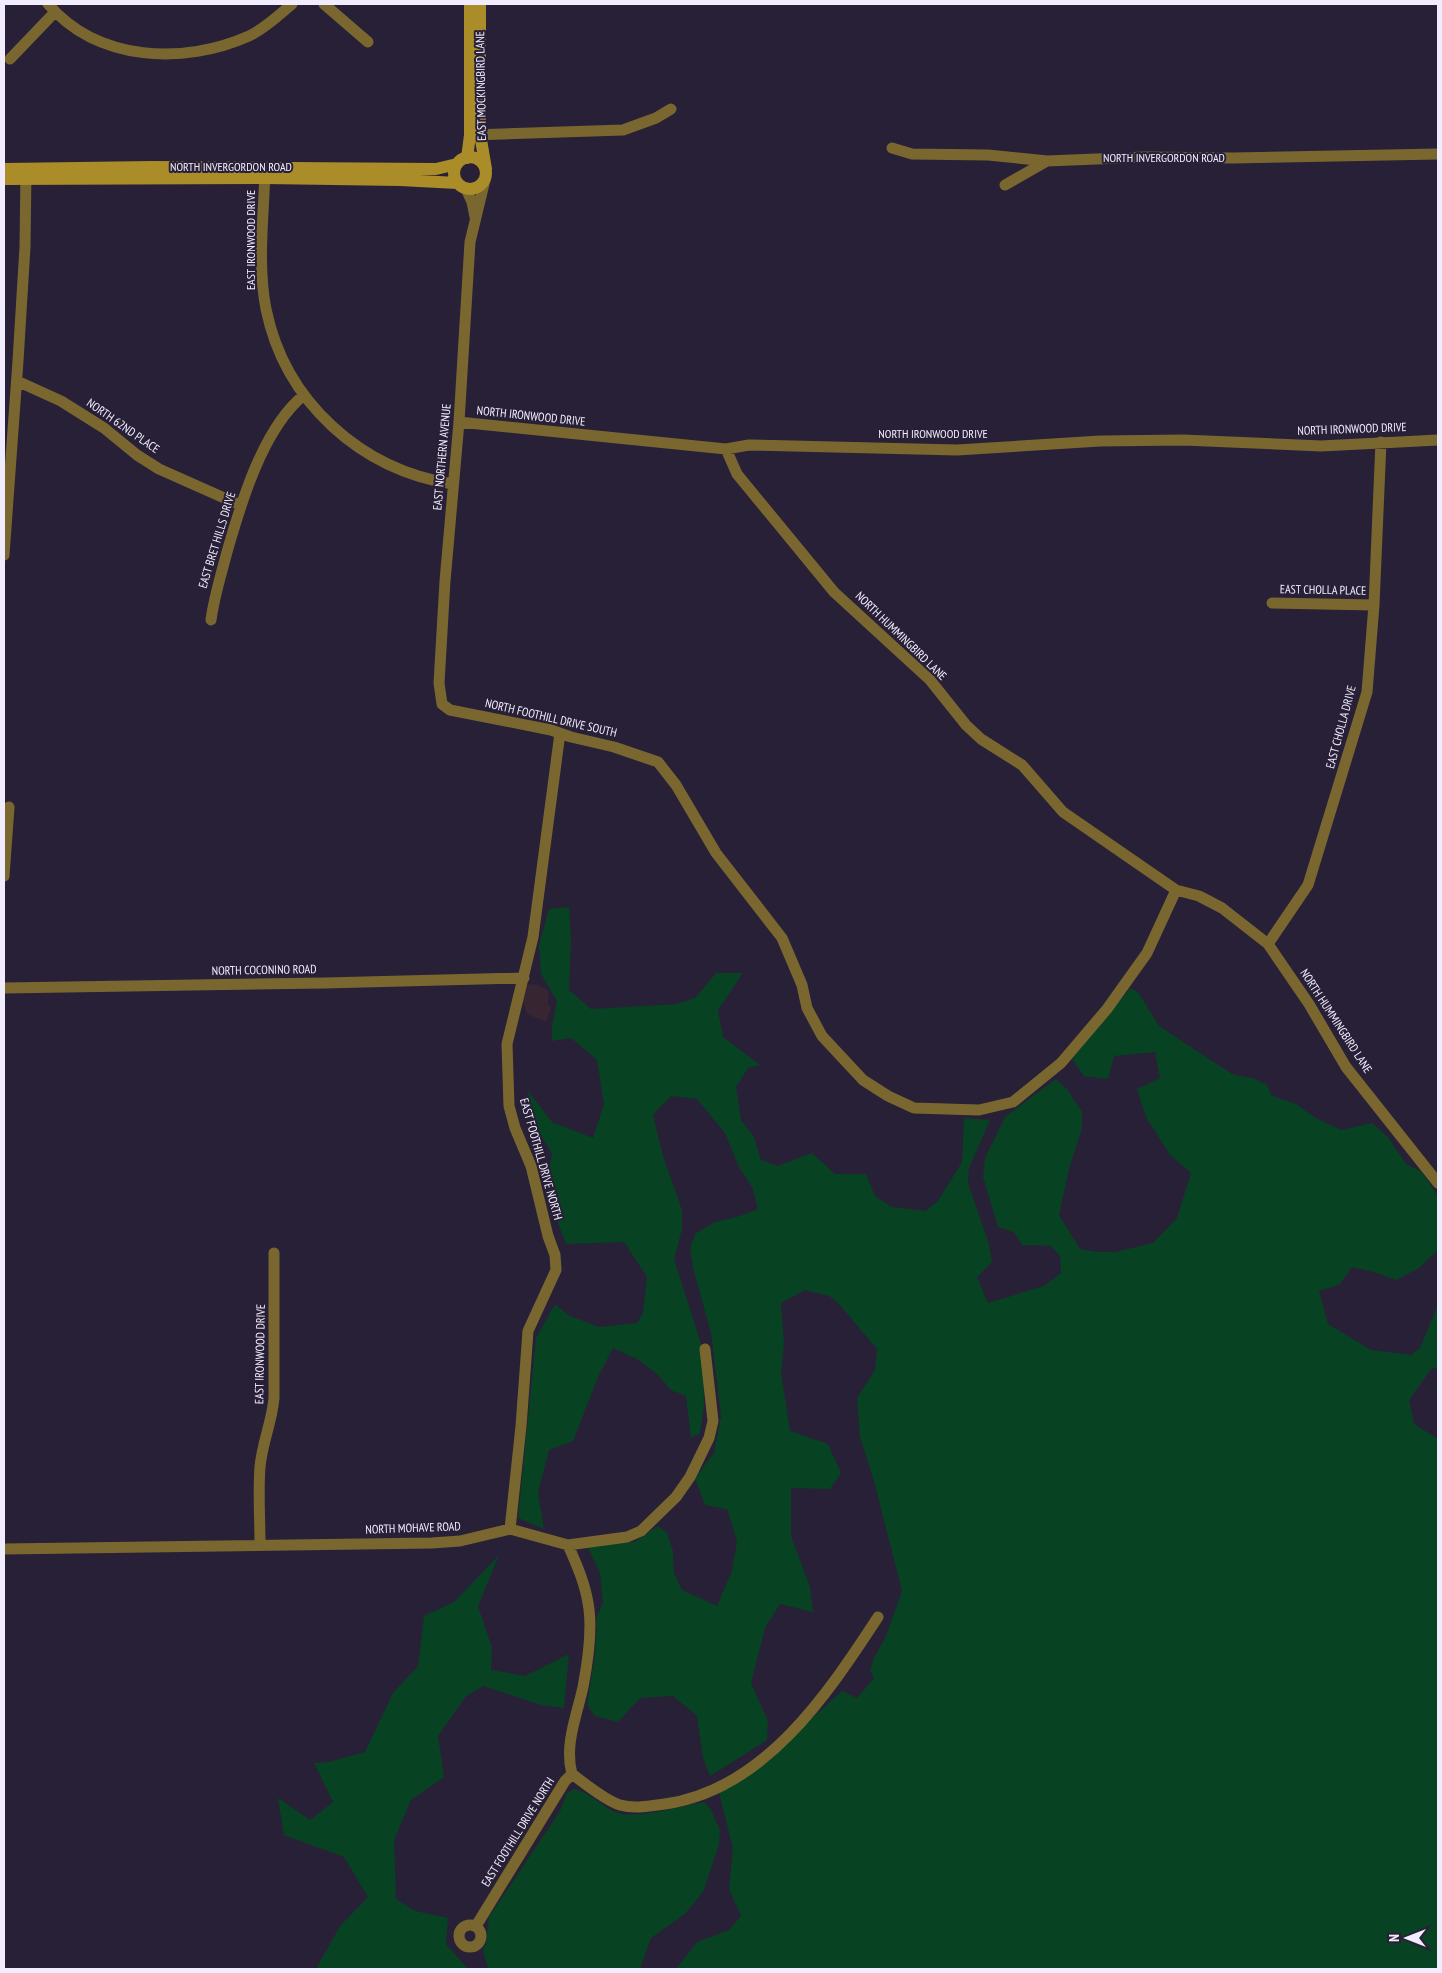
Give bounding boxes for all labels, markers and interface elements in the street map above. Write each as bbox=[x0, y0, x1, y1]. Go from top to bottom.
street label: EAST MOCKINGBIRD LANE bbox=[472, 31, 489, 141]
street label: NORTH INVERGORDON ROAD bbox=[1103, 150, 1225, 165]
street label: NORTH INVERGORDON ROAD bbox=[170, 159, 292, 174]
street label: EAST IRONWOOD DRIVE bbox=[243, 190, 258, 290]
street label: NORTH 62ND PLACE bbox=[84, 395, 162, 456]
street label: NORTH IRONWOOD DRIVE bbox=[476, 402, 586, 429]
street label: EAST NORTHERN AVENUE bbox=[429, 403, 454, 511]
street label: NORTH IRONWOOD DRIVE bbox=[1297, 419, 1407, 438]
street label: NORTH IRONWOOD DRIVE bbox=[878, 426, 988, 441]
street label: EAST BRET HILLS DRIVE bbox=[195, 490, 238, 590]
street label: EAST CHOLLA PLACE bbox=[1280, 581, 1366, 598]
street label: NORTH HUMMINGBIRD LANE bbox=[853, 588, 950, 683]
street label: EAST CHOLLA DRIVE bbox=[1322, 684, 1359, 770]
street label: NORTH FOOTHILL DRIVE SOUTH bbox=[484, 695, 618, 740]
street label: NORTH COCONINO ROAD bbox=[211, 961, 317, 978]
street label: NORTH HUMMINGBIRD LANE bbox=[1297, 966, 1376, 1076]
street label: EAST FOOTHILL DRIVE NORTH bbox=[517, 1096, 566, 1221]
street label: EAST IRONWOOD DRIVE bbox=[251, 1304, 268, 1404]
street label: NORTH MOHAVE ROAD bbox=[365, 1518, 461, 1537]
street label: EAST FOOTHILL DRIVE NORTH bbox=[478, 1774, 557, 1889]
north arrow bbox=[1382, 1913, 1432, 1963]
text: N bbox=[1385, 1934, 1403, 1942]

